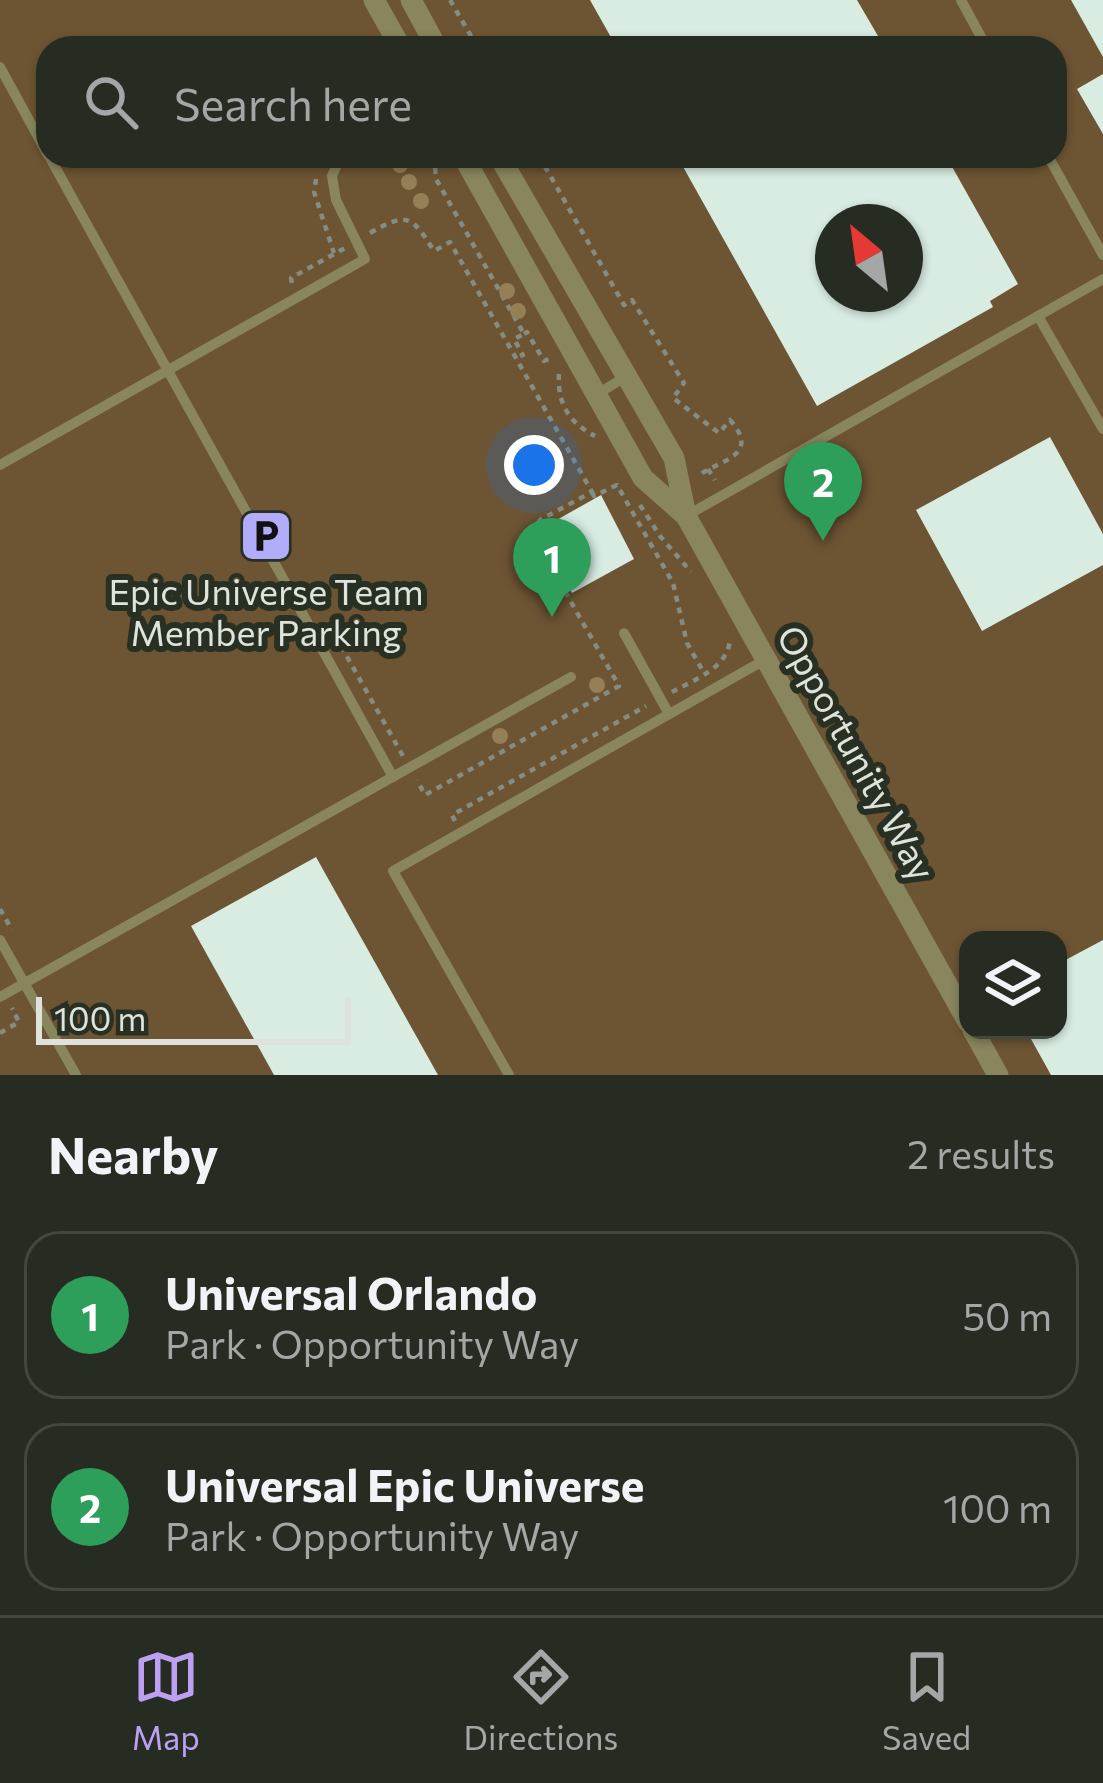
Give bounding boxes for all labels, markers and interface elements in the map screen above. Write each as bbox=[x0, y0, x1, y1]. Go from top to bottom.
search box bbox=[36, 36, 1067, 168]
icon: search bbox=[78, 69, 144, 135]
text: Search here bbox=[174, 75, 412, 130]
north arrow bbox=[815, 204, 923, 312]
your location bbox=[504, 435, 564, 495]
pin: 2 bbox=[784, 442, 862, 541]
parking icon: Epic Universe Team Member Parking bbox=[238, 508, 294, 564]
pin: 1 bbox=[513, 518, 591, 617]
place label: Epic Universe Team Member Parking bbox=[108, 568, 424, 653]
street label: Opportunity Way bbox=[769, 617, 946, 887]
map controls bbox=[959, 931, 1067, 1039]
button: layers bbox=[959, 931, 1067, 1039]
scale bar bbox=[36, 991, 351, 1044]
text: 100 m bbox=[54, 997, 146, 1038]
text: Nearby bbox=[48, 1122, 218, 1185]
text: 2 results bbox=[907, 1129, 1055, 1177]
text: Universal Orlando bbox=[165, 1264, 537, 1319]
text: 1 bbox=[81, 1291, 99, 1339]
text: 50 m bbox=[963, 1291, 1052, 1339]
text: Park · Opportunity Way bbox=[165, 1319, 579, 1367]
text: Universal Epic Universe bbox=[165, 1456, 645, 1511]
text: 2 bbox=[79, 1483, 101, 1531]
text: 100 m bbox=[943, 1483, 1052, 1531]
text: Park · Opportunity Way bbox=[165, 1511, 579, 1559]
tab: Map bbox=[132, 1644, 200, 1757]
tab: Directions bbox=[464, 1644, 618, 1757]
tab: Saved bbox=[882, 1644, 971, 1757]

